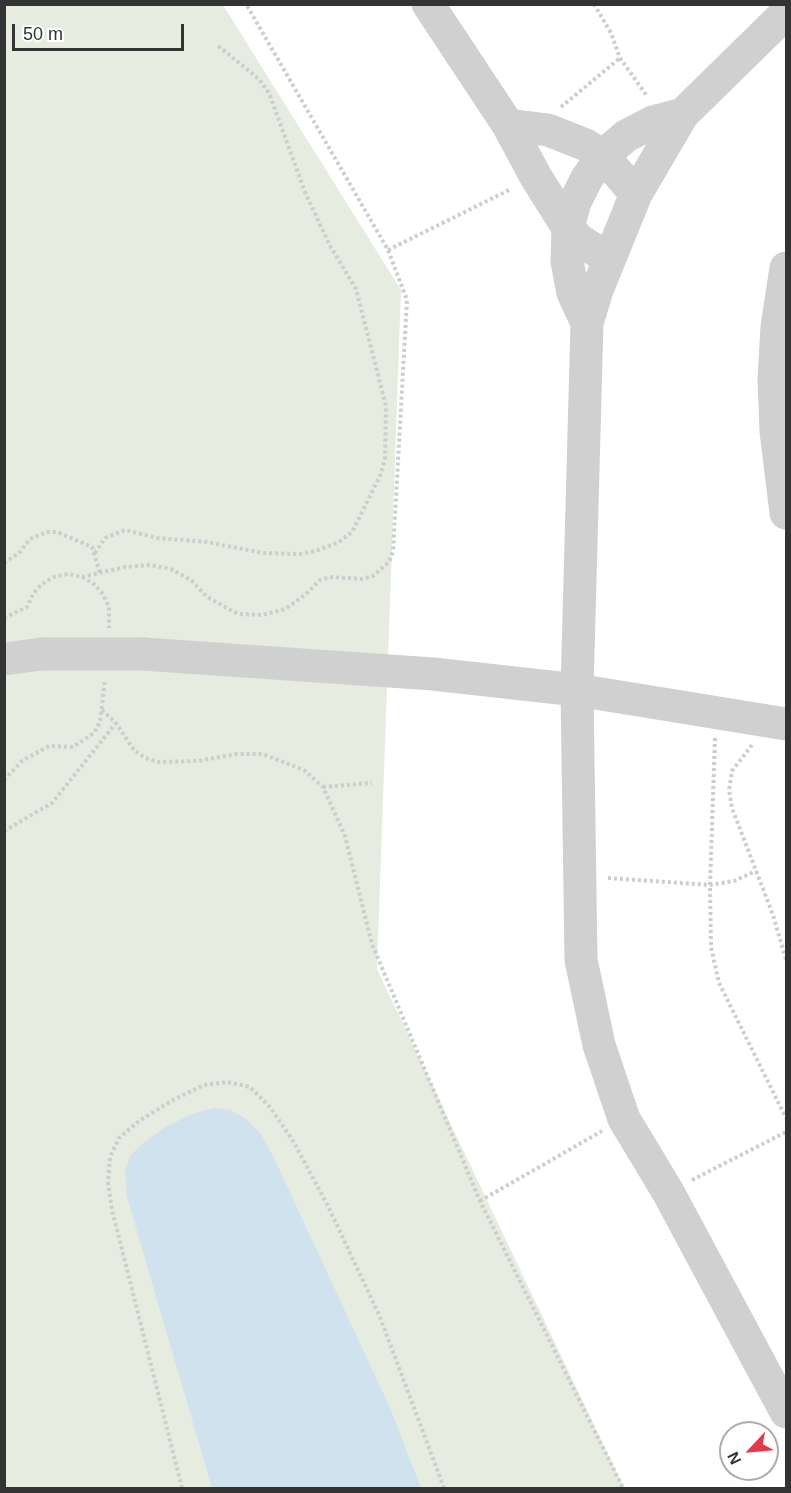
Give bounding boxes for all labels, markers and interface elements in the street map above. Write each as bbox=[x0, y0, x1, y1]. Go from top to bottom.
scale bar bbox=[15, 12, 188, 50]
text: 50 m bbox=[23, 24, 63, 44]
north arrow bbox=[719, 1421, 779, 1481]
text: N bbox=[724, 1449, 744, 1467]

